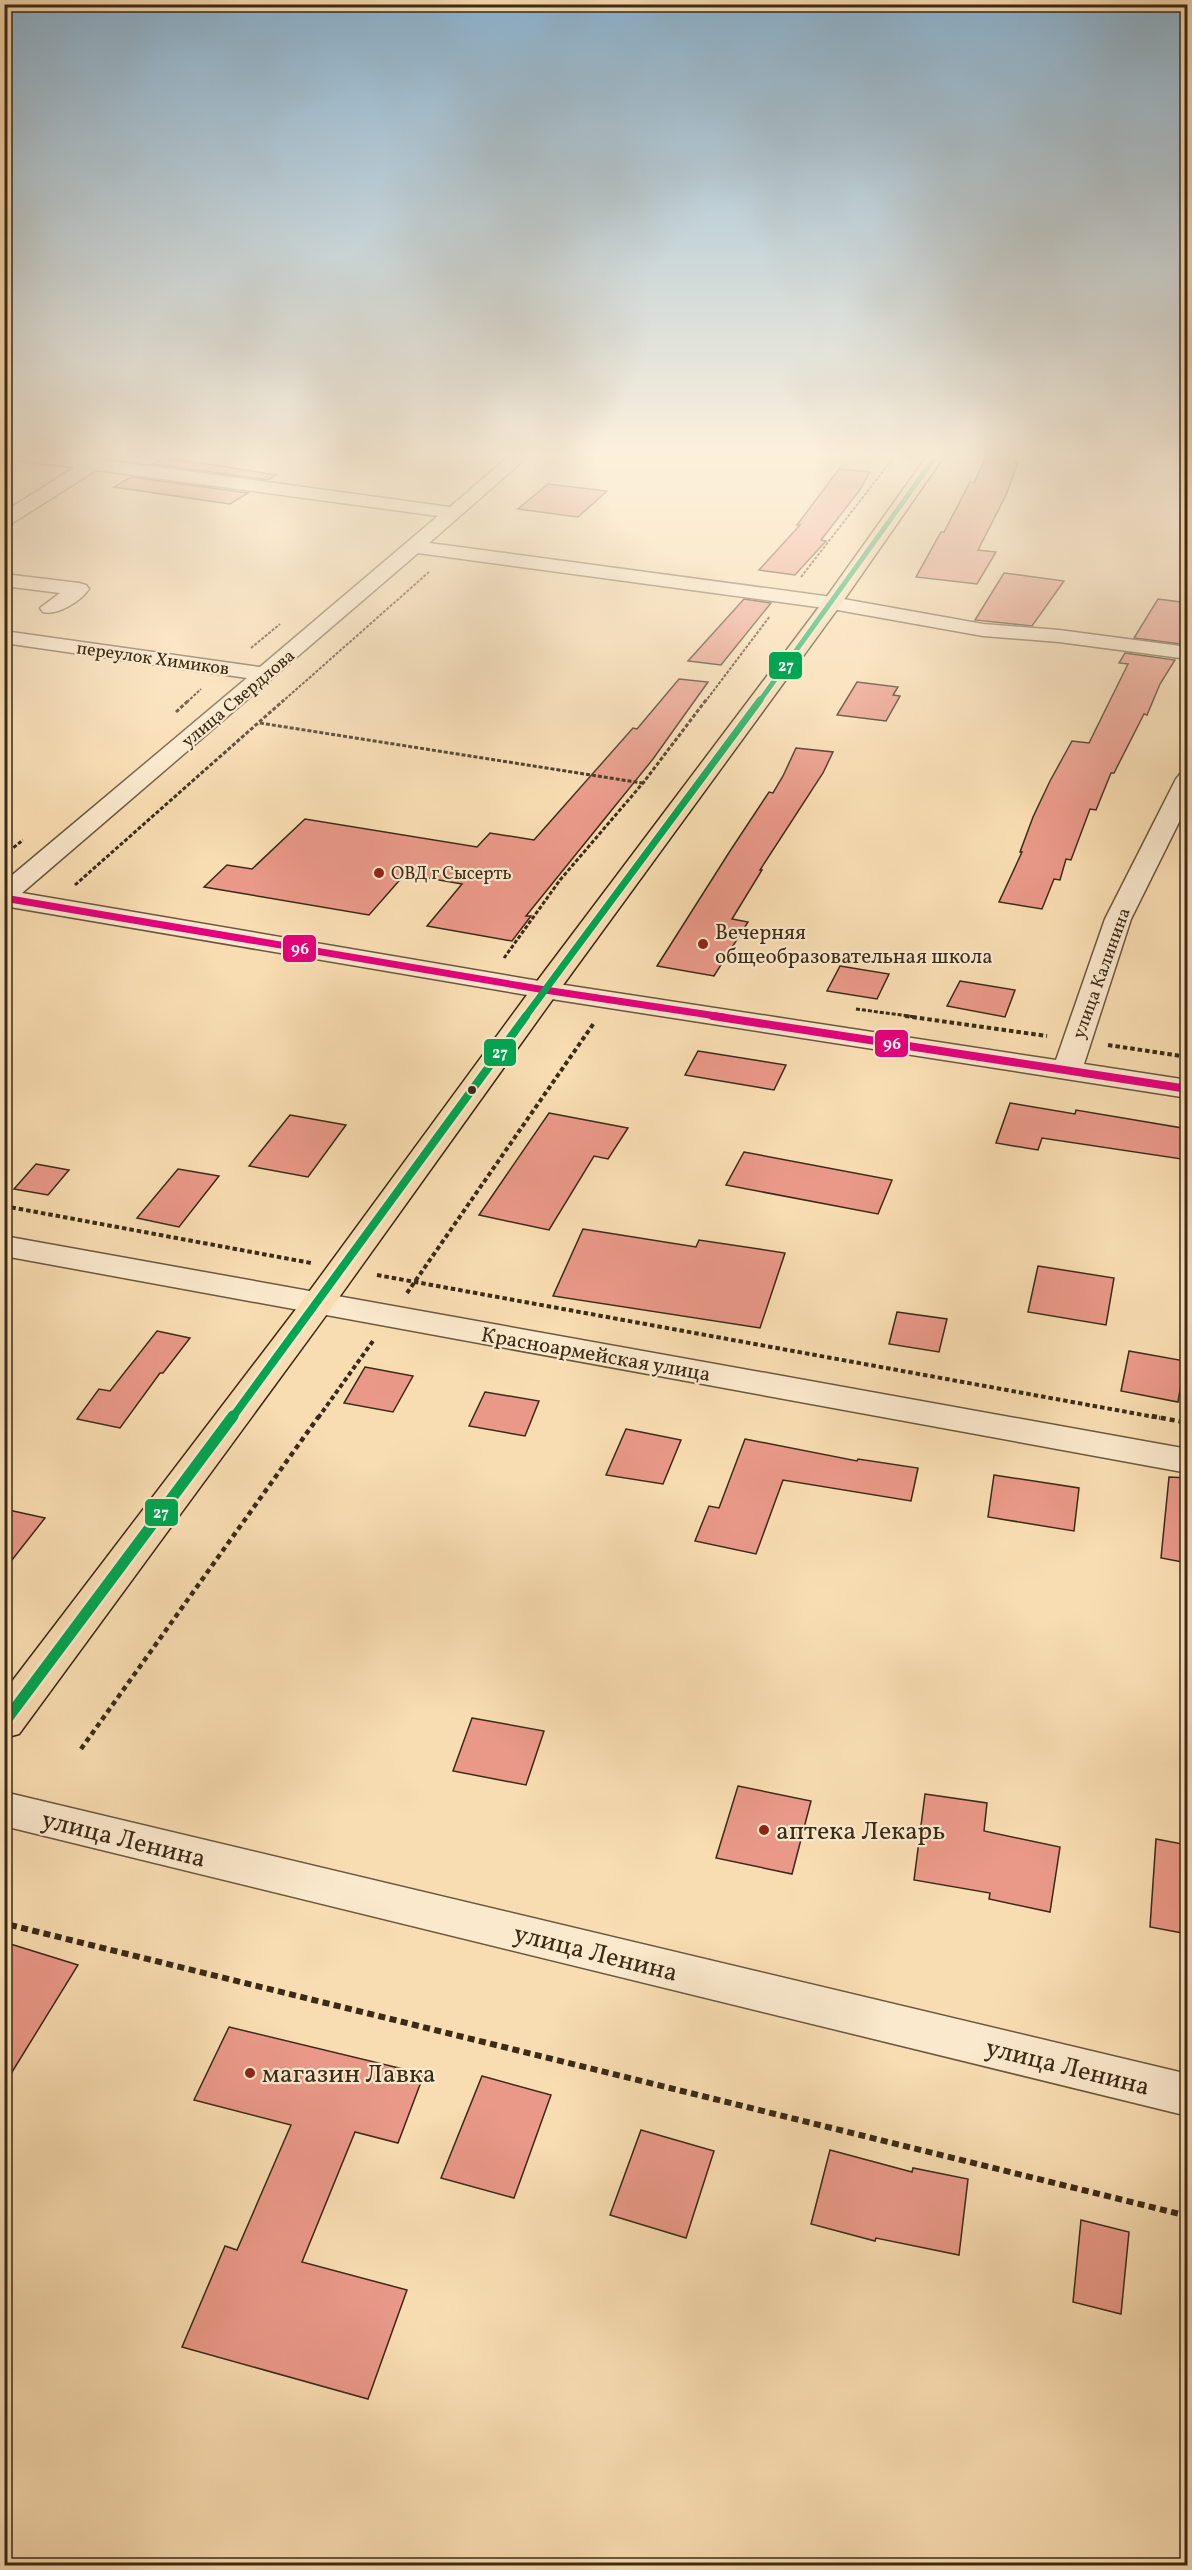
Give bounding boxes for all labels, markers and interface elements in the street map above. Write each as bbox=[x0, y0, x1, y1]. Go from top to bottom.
street label: переулок Химиков bbox=[75, 636, 231, 683]
street label: улица Свердлова bbox=[177, 644, 301, 754]
line badge: 27 bbox=[768, 651, 803, 680]
text: 27 bbox=[778, 656, 794, 678]
place label: ОВД г Сысерть bbox=[391, 862, 512, 887]
marker: ОВД г Сысерть bbox=[372, 866, 386, 880]
street label: улица Калинина bbox=[1067, 905, 1138, 1042]
place label: Вечерняя общеобразовательная школа bbox=[715, 919, 993, 972]
line badge: 96 bbox=[282, 934, 317, 963]
marker: Вечерняя общеобразовательная школа bbox=[696, 937, 710, 951]
text: 96 bbox=[291, 939, 309, 961]
line badge: 96 bbox=[874, 1029, 909, 1058]
text: 96 bbox=[883, 1034, 901, 1056]
line badge: 27 bbox=[483, 1038, 517, 1067]
text: 27 bbox=[492, 1043, 508, 1065]
unlabelled marker bbox=[466, 1084, 478, 1096]
street label: Красноармейская улица bbox=[479, 1321, 713, 1390]
line badge: 27 bbox=[144, 1498, 179, 1527]
text: 27 bbox=[153, 1503, 169, 1525]
street label: улица Ленина bbox=[38, 1802, 209, 1878]
place label: аптека Лекарь bbox=[776, 1814, 945, 1850]
marker: аптека Лекарь bbox=[757, 1823, 771, 1837]
street label: улица Ленина bbox=[510, 1916, 681, 1992]
street label: улица Ленина bbox=[982, 2030, 1153, 2106]
place label: магазин Лавка bbox=[262, 2057, 436, 2093]
marker: магазин Лавка bbox=[243, 2066, 257, 2080]

